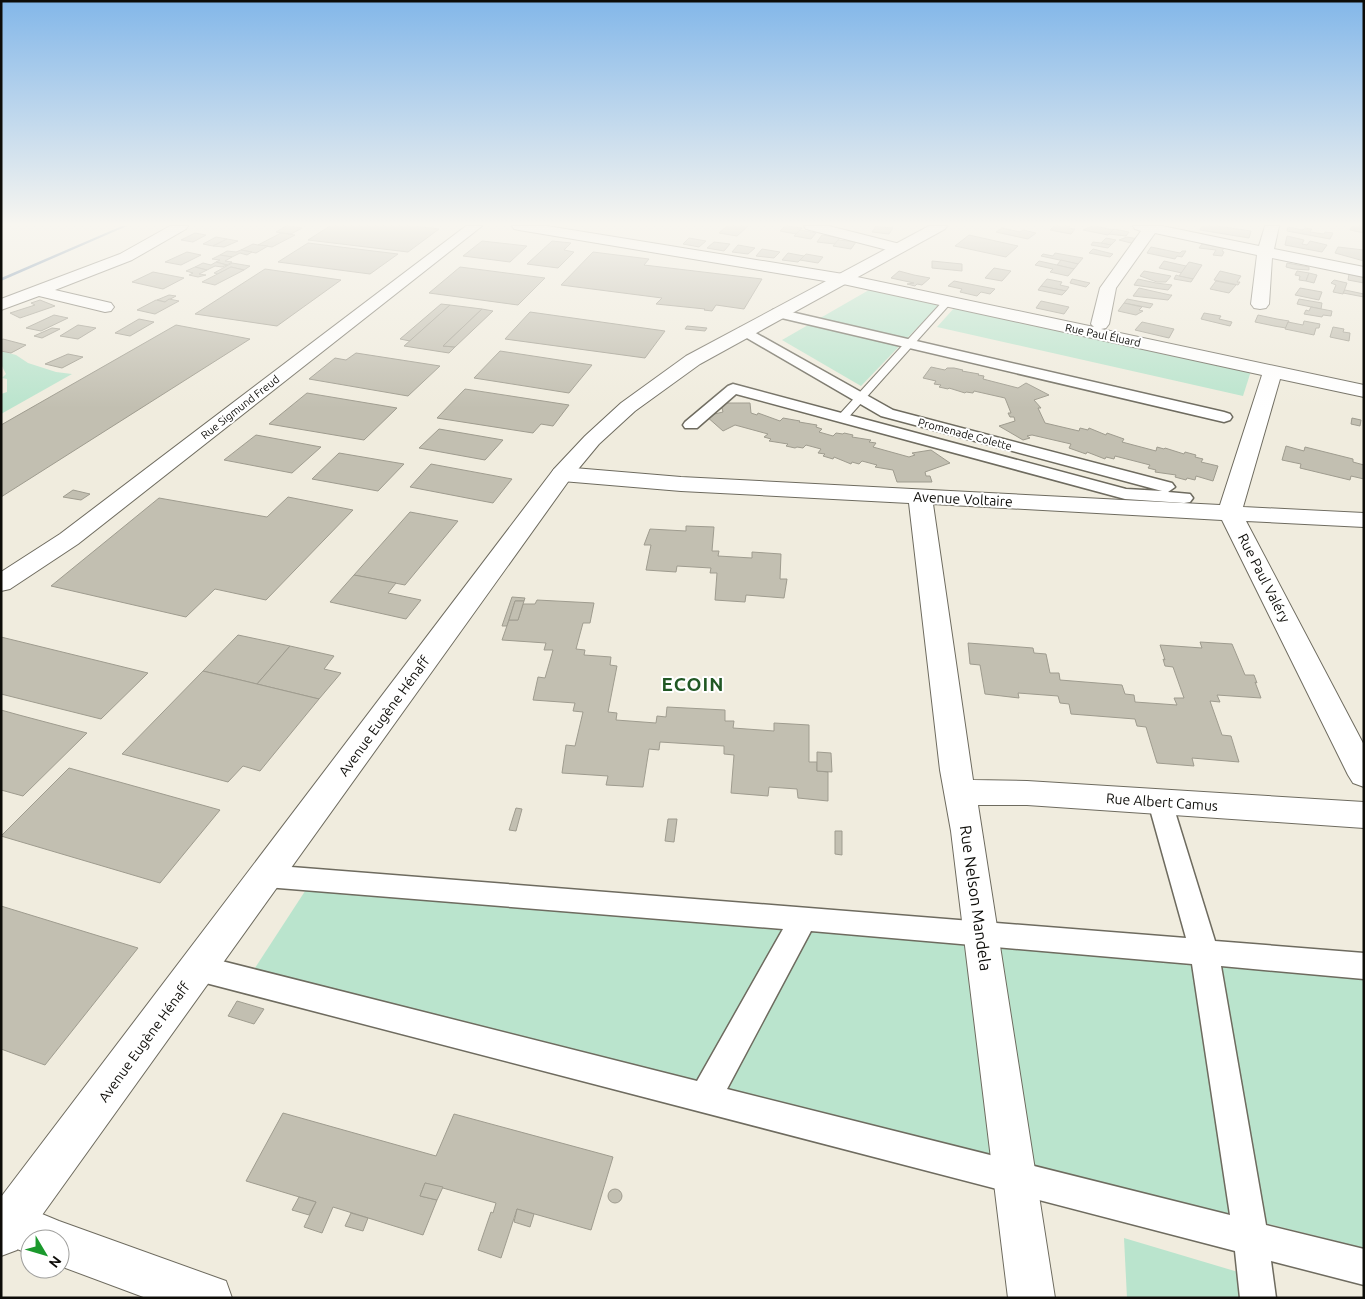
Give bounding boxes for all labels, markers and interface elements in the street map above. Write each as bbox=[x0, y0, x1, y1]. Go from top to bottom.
street label: Rue Paul Éluard bbox=[1064, 320, 1142, 349]
street label: Rue Sigmund Freud bbox=[198, 373, 282, 441]
street label: Promenade Colette bbox=[917, 416, 1013, 452]
street label: Avenue Voltaire bbox=[913, 488, 1013, 510]
street label: Rue Paul Valéry bbox=[1235, 531, 1293, 625]
street label: Avenue Eugène Hénaff bbox=[335, 653, 433, 779]
district label: ECOIN bbox=[662, 673, 724, 695]
street label: Rue Albert Camus bbox=[1105, 790, 1219, 814]
street label: Rue Nelson Mandela bbox=[957, 824, 995, 972]
street label: Avenue Eugène Hénaff bbox=[95, 979, 193, 1105]
north arrow bbox=[20, 1229, 70, 1279]
text: N bbox=[46, 1253, 65, 1271]

